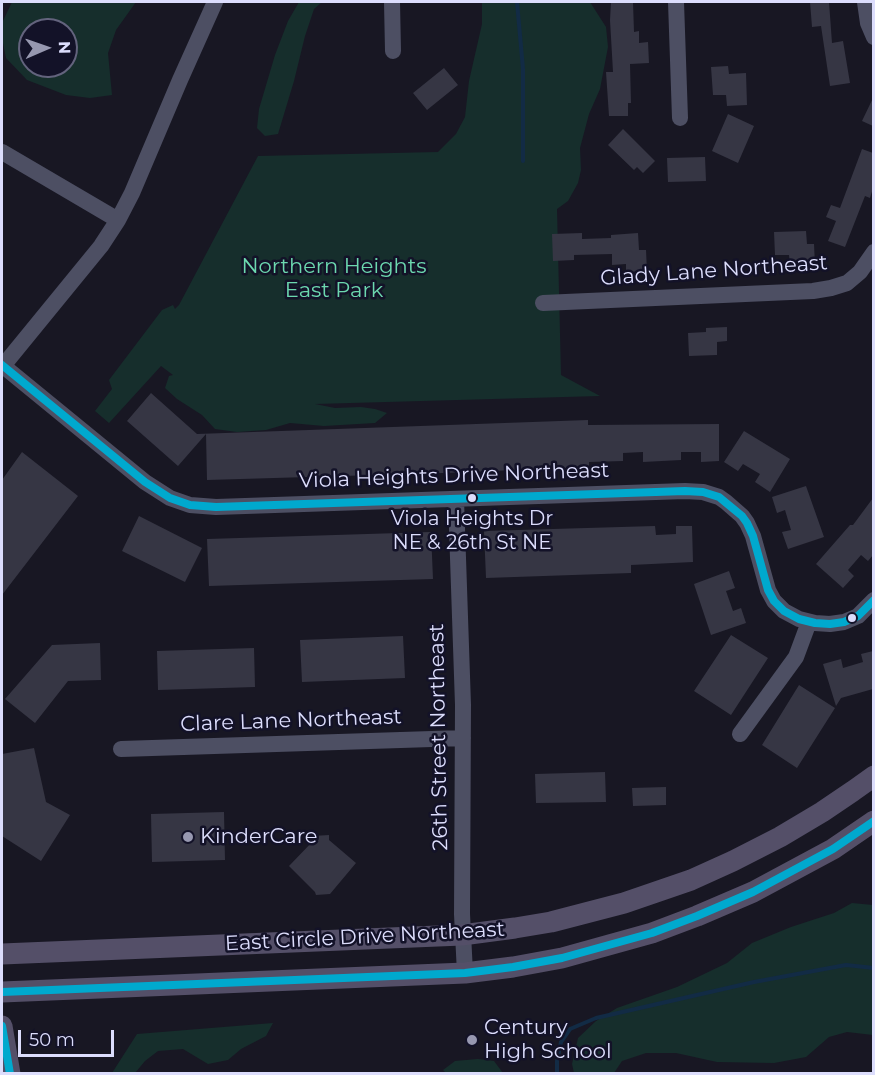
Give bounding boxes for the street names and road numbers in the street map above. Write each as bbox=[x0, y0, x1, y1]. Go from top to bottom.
street label: Glady Lane Northeast bbox=[600, 250, 828, 292]
street label: Viola Heights Drive Northeast bbox=[298, 458, 610, 494]
street label: 26th Street Northeast bbox=[424, 623, 454, 851]
street label: Clare Lane Northeast bbox=[180, 705, 402, 737]
street label: East Circle Drive Northeast bbox=[224, 917, 506, 957]

